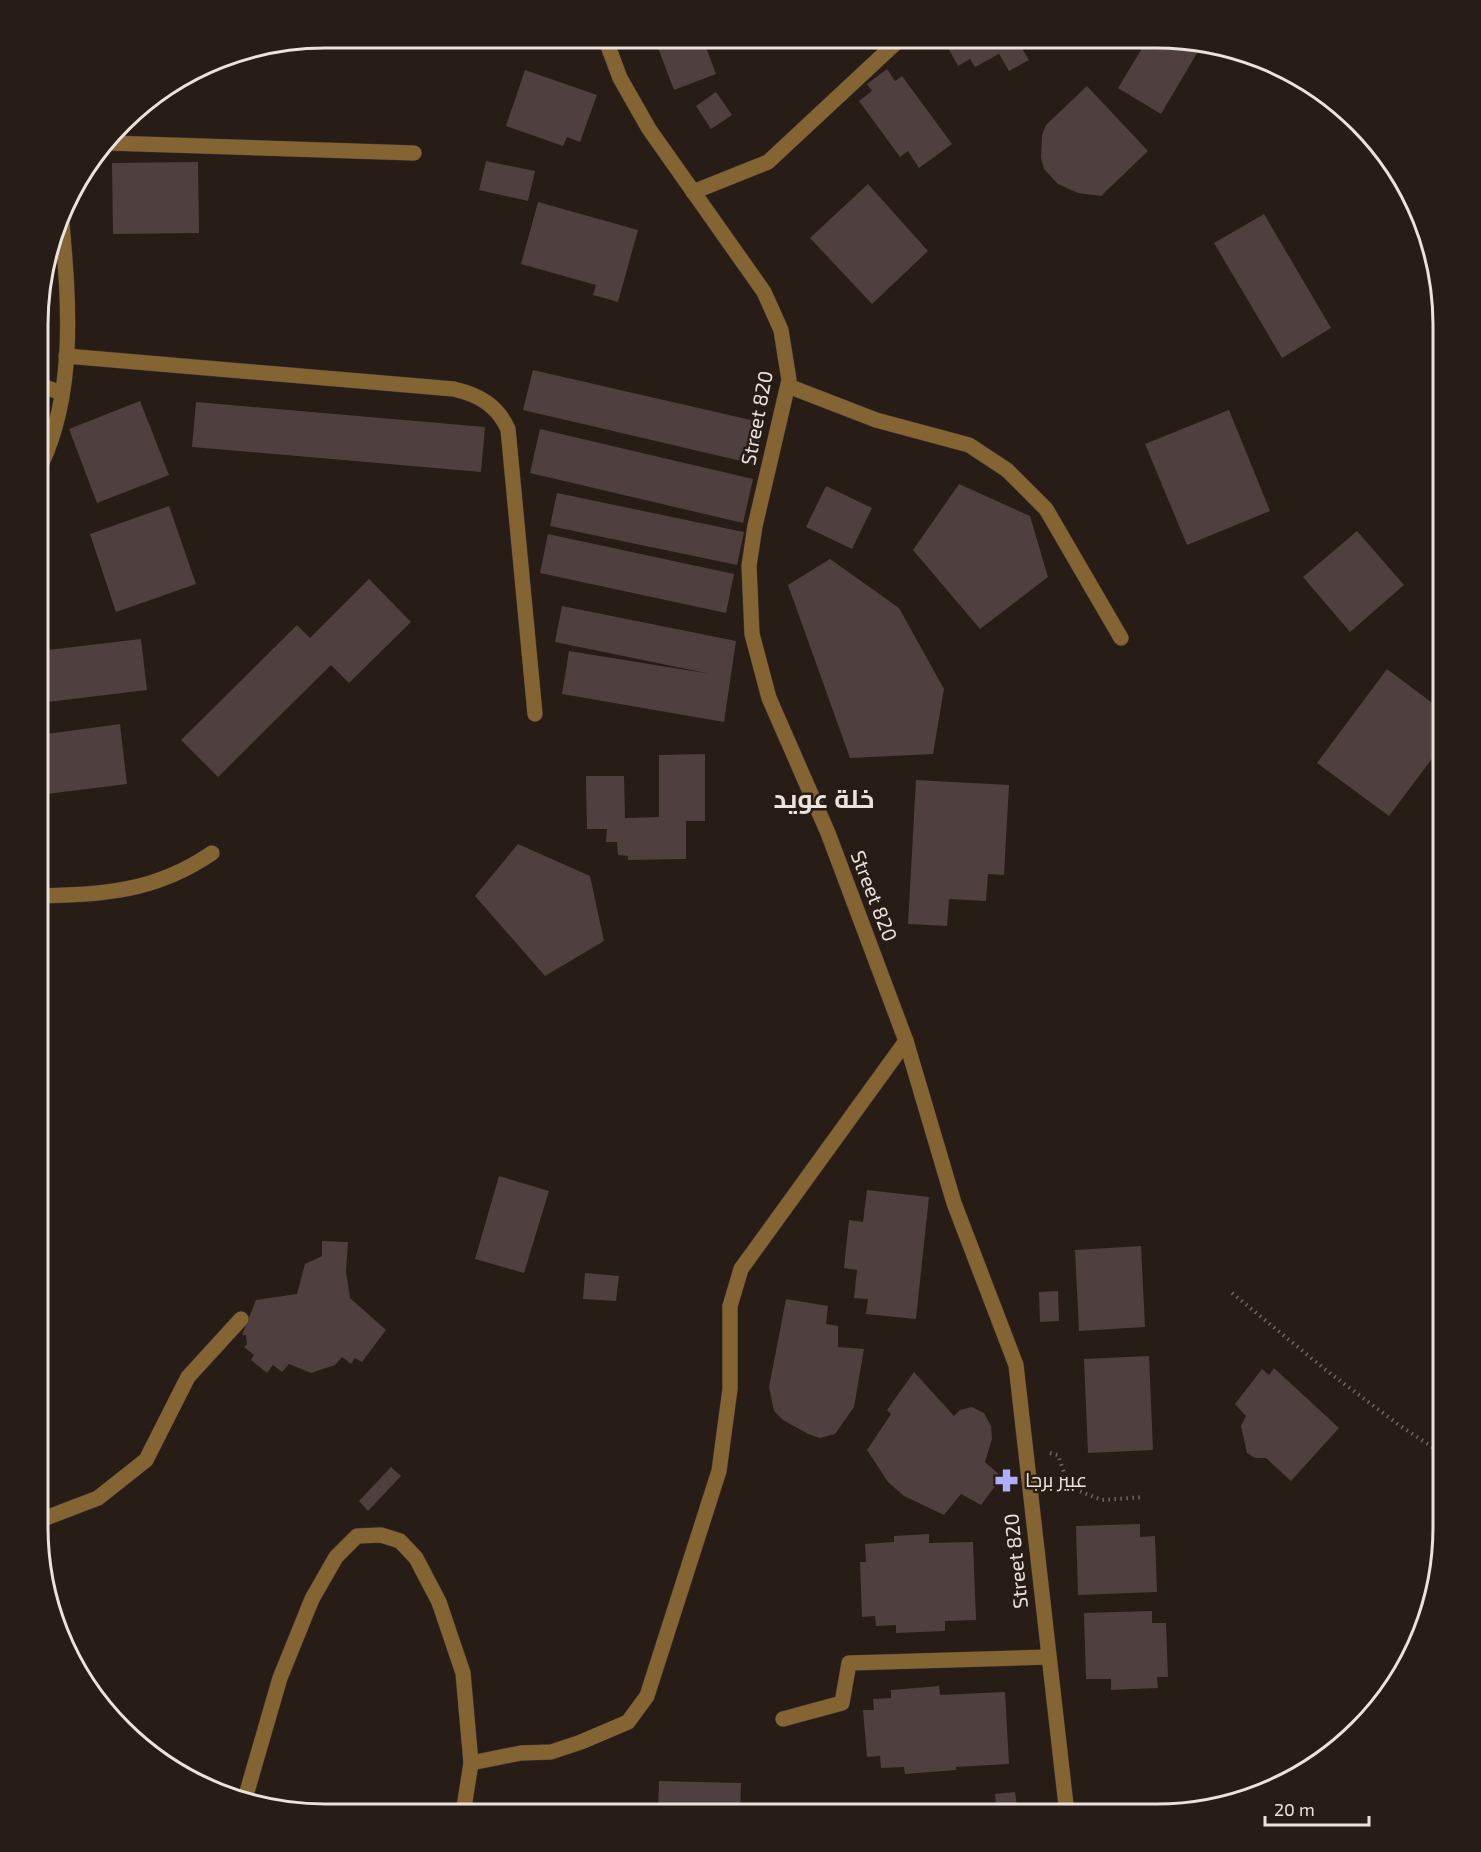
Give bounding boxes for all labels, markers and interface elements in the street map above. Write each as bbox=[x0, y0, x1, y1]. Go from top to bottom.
street label: Street 820 bbox=[735, 369, 777, 467]
district label: خلة عويد bbox=[774, 782, 874, 814]
street label: Street 820 bbox=[847, 847, 903, 945]
pharmacy icon: عبير برجا bbox=[994, 1467, 1020, 1493]
place label: عبير برجا bbox=[1025, 1467, 1087, 1492]
street label: Street 820 bbox=[998, 1512, 1032, 1610]
scale bar bbox=[1265, 1789, 1368, 1827]
text: 20 m bbox=[1274, 1798, 1315, 1820]

